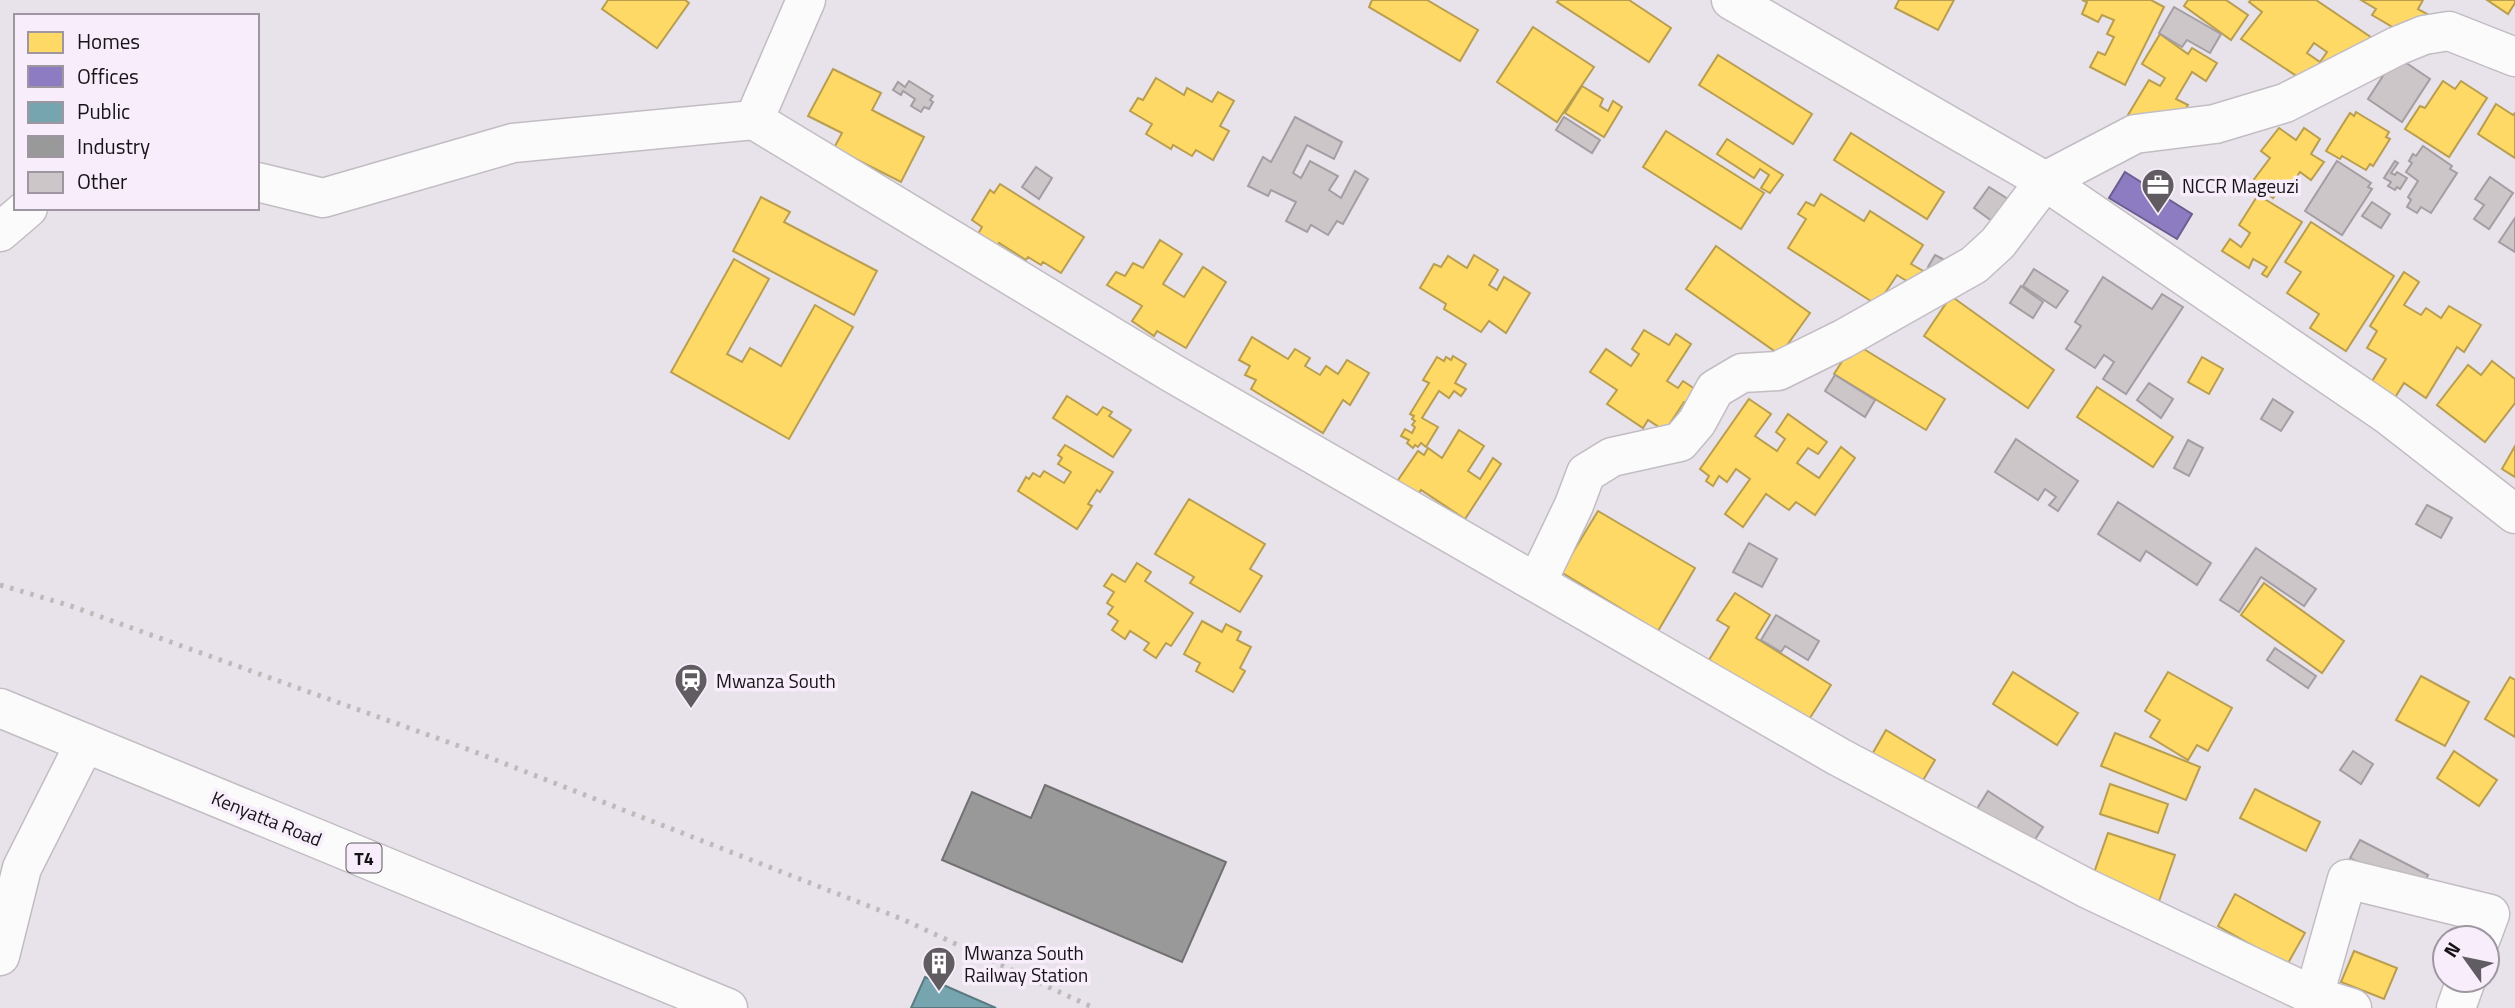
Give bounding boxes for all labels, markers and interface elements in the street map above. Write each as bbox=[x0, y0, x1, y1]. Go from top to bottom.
legend bbox=[14, 14, 259, 210]
text: Homes bbox=[77, 25, 140, 57]
text: Offices bbox=[77, 60, 139, 92]
text: Public bbox=[77, 95, 130, 127]
text: Industry bbox=[77, 130, 150, 162]
text: Other bbox=[77, 165, 127, 197]
office icon: NCCR Mageuzi bbox=[2139, 166, 2177, 215]
place label: NCCR Mageuzi bbox=[2182, 171, 2299, 200]
station icon: Mwanza South bbox=[672, 661, 710, 710]
place label: Mwanza South bbox=[716, 666, 836, 695]
street label: Kenyatta Road bbox=[207, 783, 327, 853]
road number: T4 bbox=[346, 844, 382, 872]
north arrow bbox=[2431, 924, 2501, 994]
text: N bbox=[2436, 936, 2467, 963]
place label: Mwanza South Railway Station bbox=[964, 938, 1088, 989]
building icon: Mwanza South Railway Station bbox=[920, 944, 958, 993]

